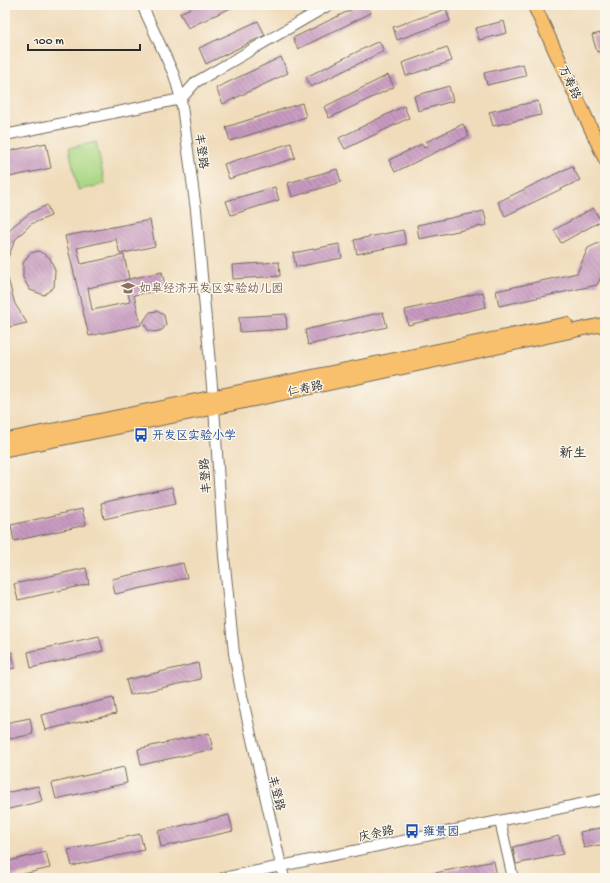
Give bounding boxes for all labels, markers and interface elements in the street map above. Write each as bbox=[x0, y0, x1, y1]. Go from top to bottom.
scale bar bbox=[28, 26, 140, 52]
text: 100 m bbox=[33, 35, 64, 49]
street label: 万寿路 bbox=[554, 63, 583, 102]
street label: 丰登路 bbox=[191, 132, 210, 170]
school or university icon: 如皋经济开发区实验幼儿园 bbox=[120, 280, 136, 296]
place label: 如皋经济开发区实验幼儿园 bbox=[139, 282, 283, 297]
street label: 仁寿路 bbox=[286, 378, 324, 401]
bus stop icon: 开发区实验小学 bbox=[133, 427, 149, 443]
place label: 开发区实验小学 bbox=[152, 429, 236, 444]
district label: 新生 bbox=[559, 446, 587, 463]
street label: 丰登路 bbox=[198, 457, 215, 494]
street label: 丰登路 bbox=[264, 774, 287, 813]
street label: 庆余路 bbox=[357, 823, 395, 846]
bus stop icon: 雍景园 bbox=[404, 823, 420, 839]
place label: 雍景园 bbox=[423, 825, 459, 840]

